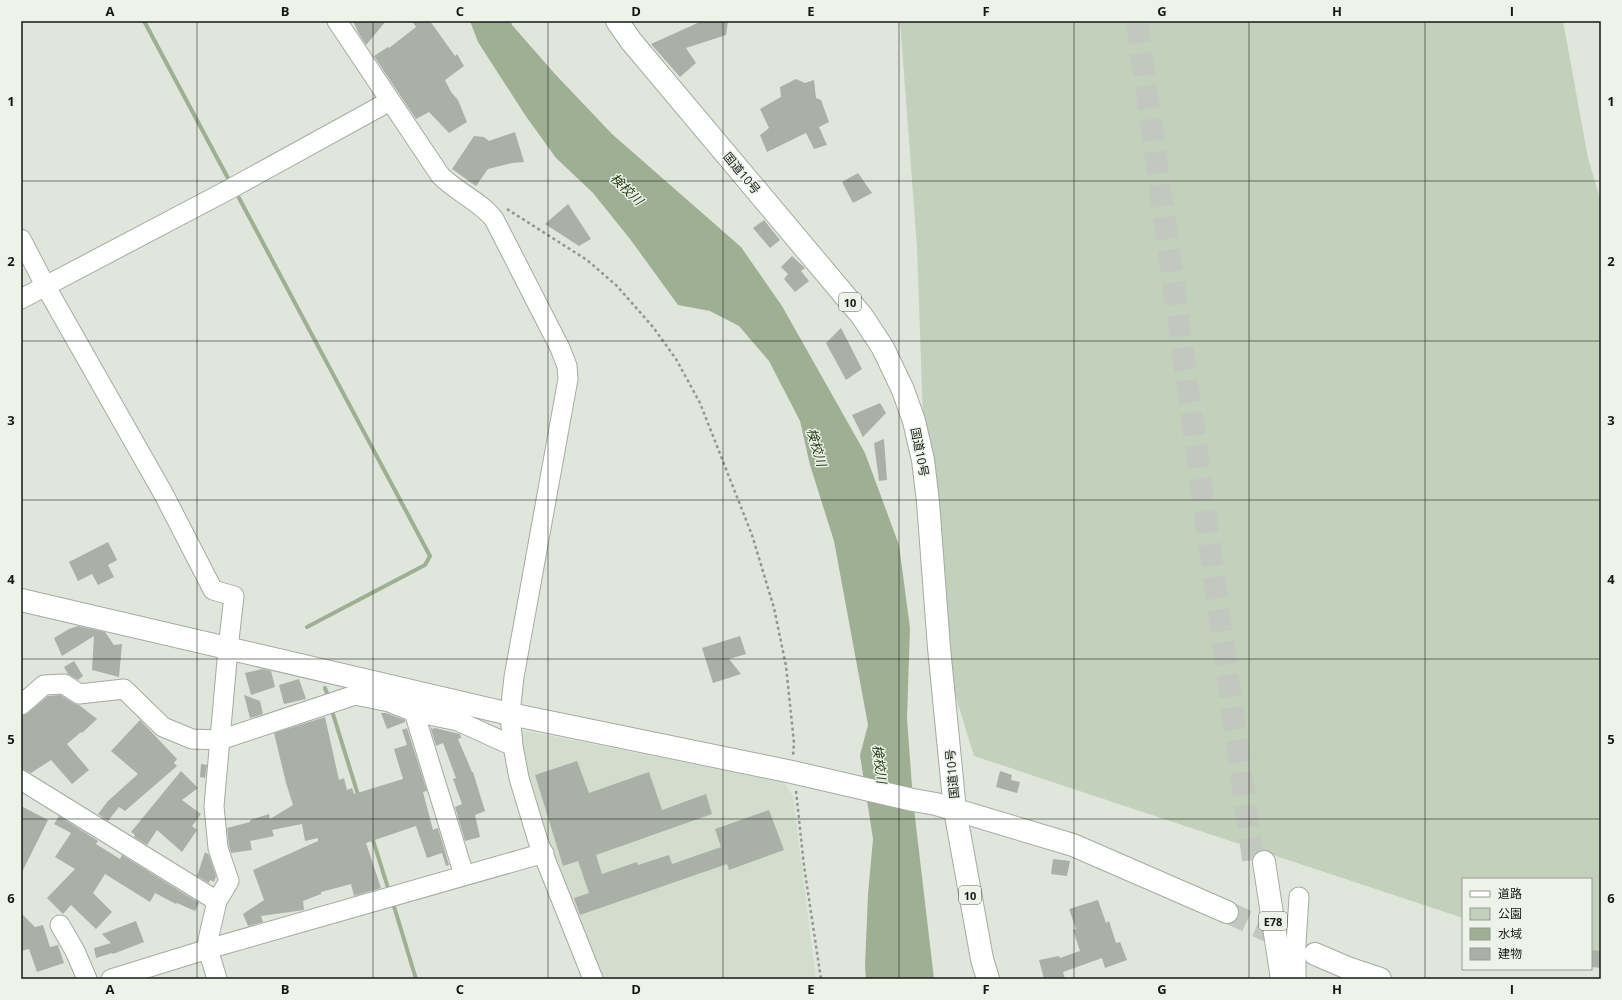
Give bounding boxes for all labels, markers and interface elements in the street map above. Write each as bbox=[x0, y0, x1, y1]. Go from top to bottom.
text: A bbox=[106, 2, 115, 20]
text: B bbox=[281, 2, 290, 20]
text: C bbox=[456, 2, 464, 20]
text: D bbox=[631, 2, 641, 20]
text: E bbox=[807, 2, 815, 20]
text: F bbox=[982, 2, 990, 20]
text: G bbox=[1157, 2, 1167, 20]
text: H bbox=[1332, 2, 1342, 20]
text: I bbox=[1510, 2, 1514, 20]
text: 1 bbox=[7, 92, 15, 110]
text: 1 bbox=[1607, 92, 1615, 110]
street label: 国道10号 bbox=[720, 148, 764, 198]
water label: 検校川 bbox=[607, 169, 649, 210]
text: 2 bbox=[7, 252, 15, 270]
text: 2 bbox=[1607, 252, 1615, 270]
road number: 10 bbox=[839, 293, 861, 311]
text: 3 bbox=[7, 411, 15, 429]
text: 3 bbox=[1607, 411, 1615, 429]
water label: 検校川 bbox=[803, 426, 832, 470]
street label: 国道10号 bbox=[907, 426, 933, 478]
text: 4 bbox=[7, 570, 15, 588]
text: 4 bbox=[1607, 570, 1615, 588]
text: 5 bbox=[7, 730, 15, 748]
text: 5 bbox=[1607, 730, 1615, 748]
water label: 検校川 bbox=[869, 744, 892, 786]
street label: 国道10号 bbox=[941, 748, 963, 800]
legend bbox=[1462, 878, 1592, 970]
text: 道路 bbox=[1498, 885, 1522, 902]
road number: 10 bbox=[959, 886, 981, 904]
text: 6 bbox=[7, 889, 15, 907]
text: 6 bbox=[1607, 889, 1615, 907]
text: 公園 bbox=[1498, 905, 1522, 922]
road number: E78 bbox=[1259, 912, 1287, 930]
text: 水域 bbox=[1498, 925, 1522, 942]
text: 建物 bbox=[1498, 945, 1522, 962]
text: A bbox=[106, 980, 115, 998]
text: B bbox=[281, 980, 290, 998]
text: C bbox=[456, 980, 464, 998]
text: D bbox=[631, 980, 641, 998]
text: E bbox=[807, 980, 815, 998]
text: F bbox=[982, 980, 990, 998]
text: G bbox=[1157, 980, 1167, 998]
text: H bbox=[1332, 980, 1342, 998]
text: I bbox=[1510, 980, 1514, 998]

